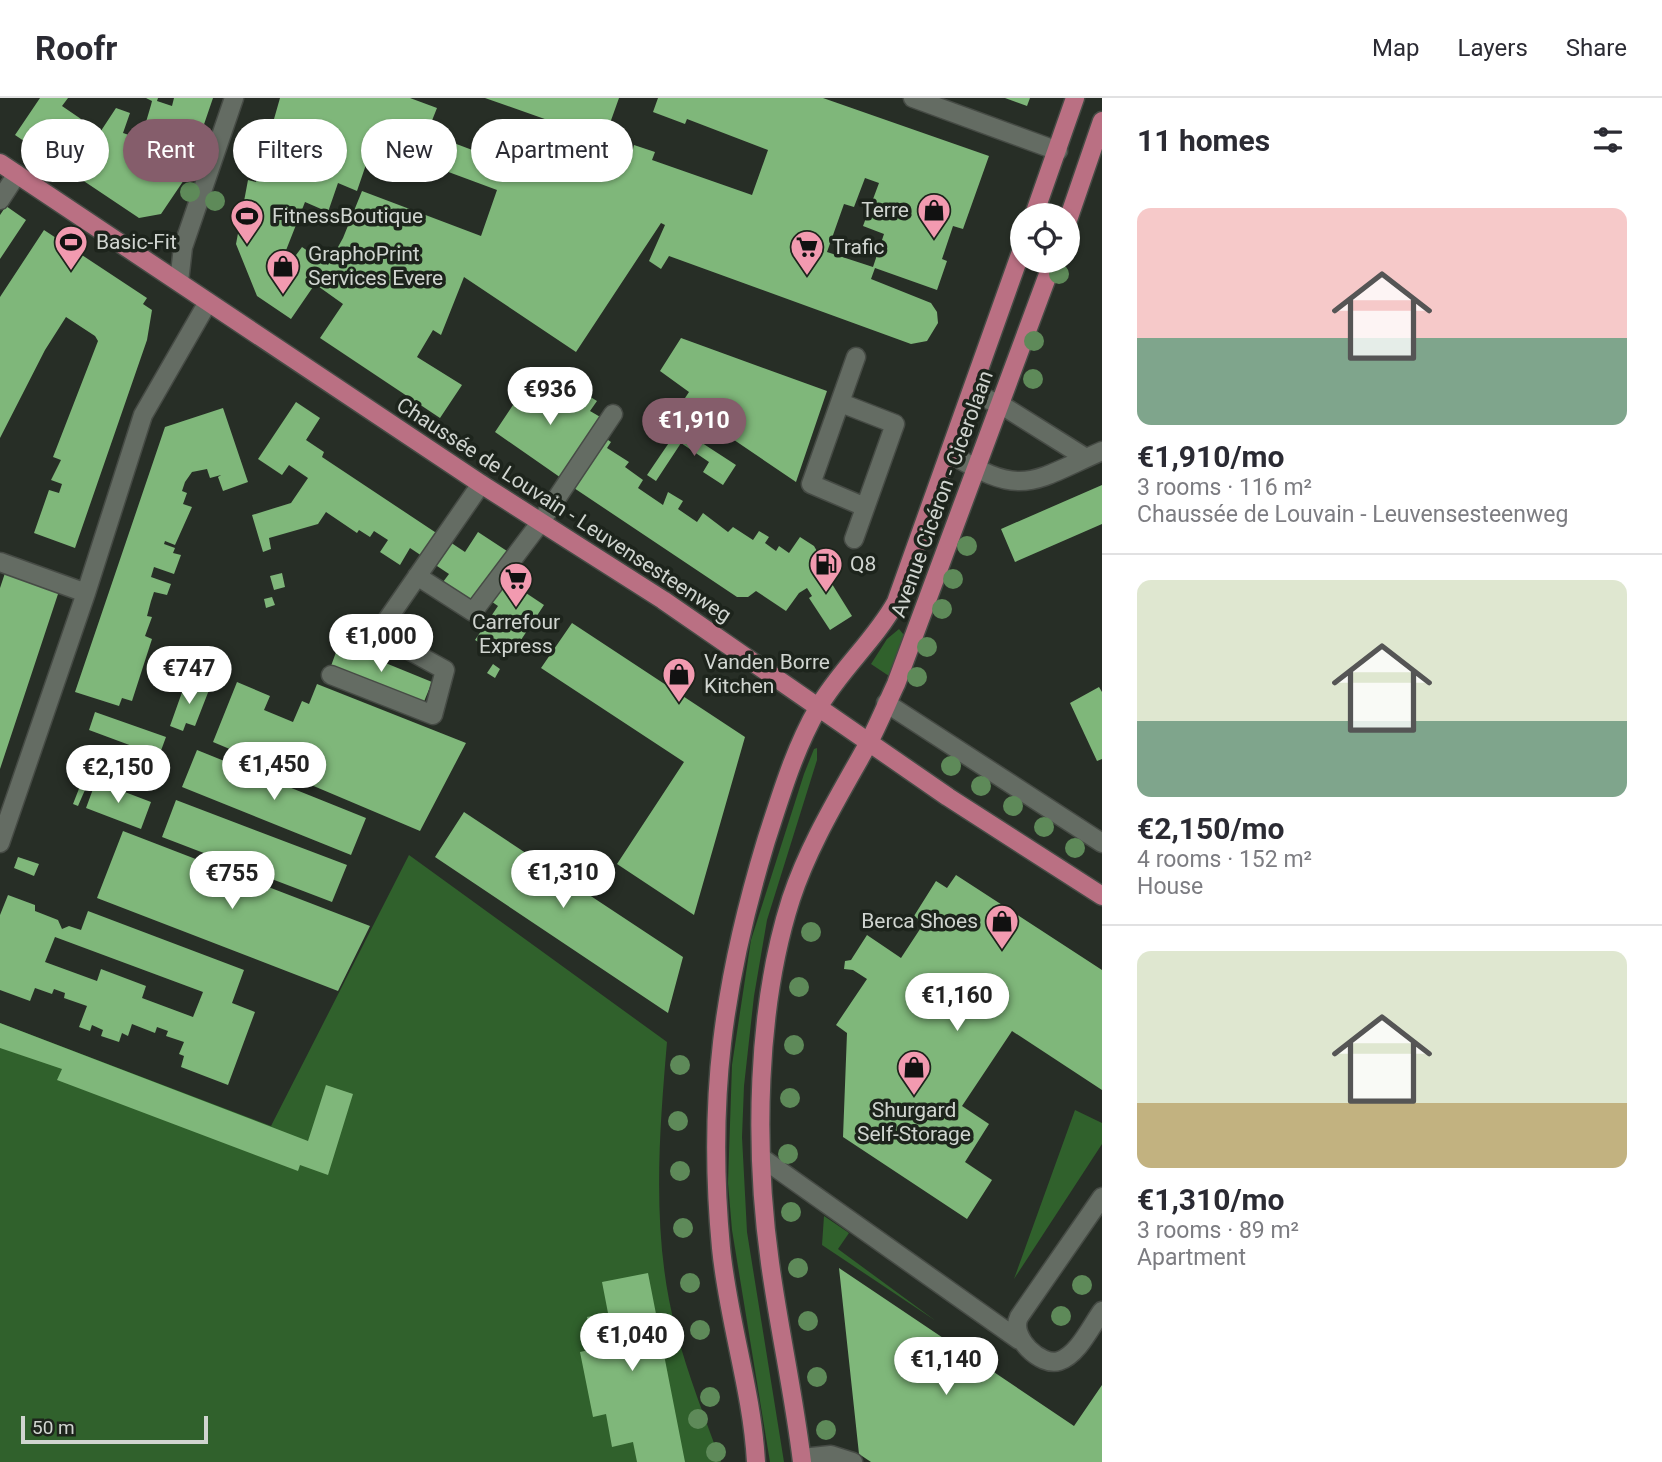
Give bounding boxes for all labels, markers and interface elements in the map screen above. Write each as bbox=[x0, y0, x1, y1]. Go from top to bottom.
text: Roofr bbox=[35, 29, 117, 68]
text: Map bbox=[1372, 34, 1420, 62]
text: Layers bbox=[1458, 34, 1528, 62]
text: Share bbox=[1566, 34, 1627, 62]
chip: Buy bbox=[21, 119, 109, 182]
chip: Rent bbox=[123, 119, 219, 182]
chip: Filters bbox=[233, 119, 347, 182]
chip: New bbox=[361, 119, 457, 182]
chip: Apartment bbox=[471, 119, 633, 182]
icon: filters bbox=[1589, 121, 1627, 159]
text: 11 homes bbox=[1137, 123, 1270, 158]
shop icon: Terre bbox=[915, 191, 953, 240]
sports icon: FitnessBoutique bbox=[228, 197, 266, 246]
place label: Terre bbox=[861, 198, 909, 222]
map controls bbox=[1010, 203, 1080, 273]
button: locate bbox=[1010, 203, 1080, 273]
place label: FitnessBoutique bbox=[272, 204, 423, 228]
sports icon: Basic-Fit bbox=[52, 223, 90, 272]
supermarket icon: Trafic bbox=[788, 228, 826, 277]
place label: Basic-Fit bbox=[96, 230, 177, 254]
place label: Trafic bbox=[832, 235, 885, 259]
place label: GraphoPrint Services Evere bbox=[308, 242, 443, 290]
shop icon: GraphoPrint Services Evere bbox=[264, 247, 302, 296]
icon: home bbox=[1319, 253, 1445, 379]
street label: Avenue Cicéron - Cicerolaan bbox=[886, 367, 998, 621]
pin: €936 bbox=[509, 368, 591, 427]
text: €936 bbox=[524, 376, 576, 403]
street label: Chaussée de Louvain - Leuvensesteenweg bbox=[392, 393, 736, 627]
pin: €1,910 bbox=[637, 398, 751, 458]
text: €1,910 bbox=[658, 407, 730, 434]
text: €1,910/mo bbox=[1137, 439, 1285, 474]
text: 3 rooms · 116 m² bbox=[1137, 474, 1312, 501]
text: Chaussée de Louvain - Leuvensesteenweg bbox=[1137, 501, 1568, 528]
fuel station icon: Q8 bbox=[807, 545, 845, 594]
place label: Q8 bbox=[850, 552, 876, 576]
supermarket icon: Carrefour Express bbox=[497, 560, 535, 609]
place label: Carrefour Express bbox=[472, 610, 560, 658]
pin: €1,000 bbox=[324, 614, 438, 674]
text: €1,000 bbox=[345, 623, 417, 650]
icon: home bbox=[1319, 625, 1445, 751]
pin: €747 bbox=[148, 646, 230, 706]
place label: Vanden Borre Kitchen bbox=[704, 650, 830, 698]
text: €747 bbox=[163, 655, 215, 682]
shop icon: Vanden Borre Kitchen bbox=[660, 655, 698, 704]
pin: €1,450 bbox=[217, 742, 331, 802]
pin: €2,150 bbox=[61, 746, 175, 805]
text: €1,450 bbox=[238, 751, 310, 778]
text: €2,150 bbox=[82, 754, 154, 781]
text: €2,150/mo bbox=[1137, 811, 1285, 846]
text: 4 rooms · 152 m² bbox=[1137, 846, 1312, 873]
pin: €1,310 bbox=[506, 850, 620, 910]
pin: €755 bbox=[191, 852, 273, 911]
text: €1,310 bbox=[527, 859, 599, 886]
text: €755 bbox=[206, 860, 258, 887]
text: House bbox=[1137, 873, 1203, 900]
shop icon: Berca Shoes bbox=[983, 902, 1021, 951]
place label: Berca Shoes bbox=[861, 909, 978, 933]
pin: €1,160 bbox=[900, 974, 1014, 1033]
text: €1,160 bbox=[921, 982, 993, 1009]
icon: home bbox=[1319, 996, 1445, 1122]
shop icon: Shurgard Self-Storage bbox=[895, 1048, 933, 1097]
place label: Shurgard Self-Storage bbox=[857, 1098, 971, 1146]
text: €1,310/mo bbox=[1137, 1182, 1285, 1217]
text: 3 rooms · 89 m² bbox=[1137, 1217, 1299, 1244]
text: Apartment bbox=[1137, 1244, 1246, 1271]
pin: €1,040 bbox=[575, 1314, 689, 1373]
text: €1,040 bbox=[596, 1322, 668, 1349]
pin: €1,140 bbox=[889, 1338, 1003, 1397]
text: €1,140 bbox=[910, 1346, 982, 1373]
scale bar bbox=[21, 1413, 208, 1445]
text: 50 m bbox=[32, 1416, 75, 1439]

